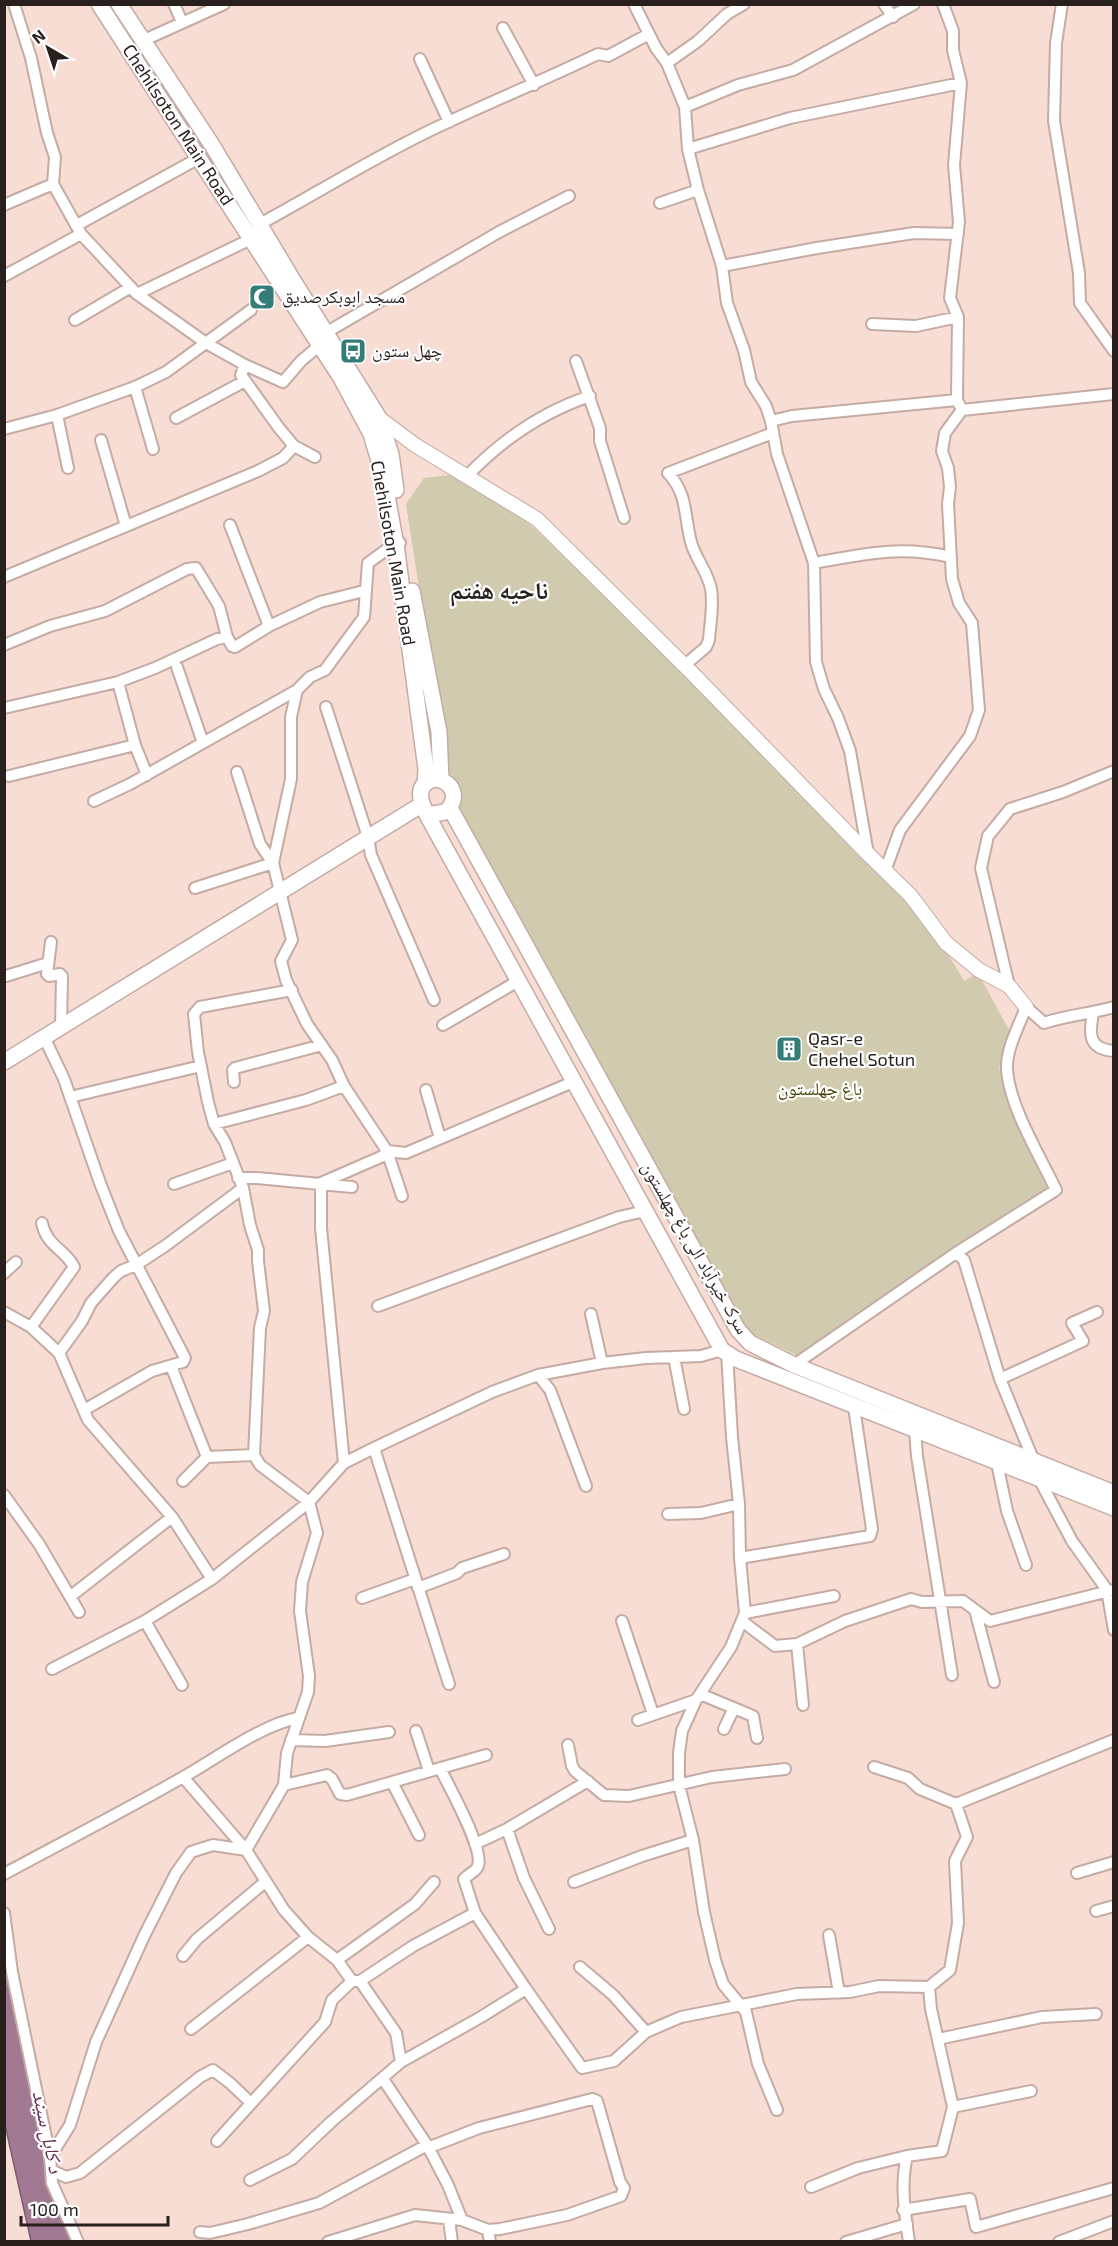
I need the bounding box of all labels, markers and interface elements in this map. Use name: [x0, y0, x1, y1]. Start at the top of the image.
north arrow: [18, 18, 78, 78]
text: N: [28, 25, 49, 47]
street label: Chehilsoton Main Road: [119, 40, 239, 209]
mosque icon: مسجد ابوبکرصدیق: [247, 282, 277, 312]
place label: مسجد ابوبکرصدیق: [282, 285, 405, 308]
bus stop icon: چهل ستون: [338, 336, 368, 366]
place label: چهل ستون: [372, 339, 442, 362]
street label: Chehilsoton Main Road: [367, 459, 421, 647]
district label: ناحیه هفتم: [450, 575, 548, 607]
place label: Qasr-e Chehel Sotun: [808, 1027, 915, 1070]
building icon: Qasr-e Chehel Sotun: [774, 1034, 804, 1064]
park label: باغ چهلستون: [778, 1077, 862, 1100]
street label: سرک خیرآباد الی باغ چهلستون: [637, 1157, 754, 1338]
water label: د کابل سيند: [27, 2088, 70, 2176]
scale bar: [21, 2189, 168, 2227]
text: 100 m: [30, 2198, 79, 2220]

